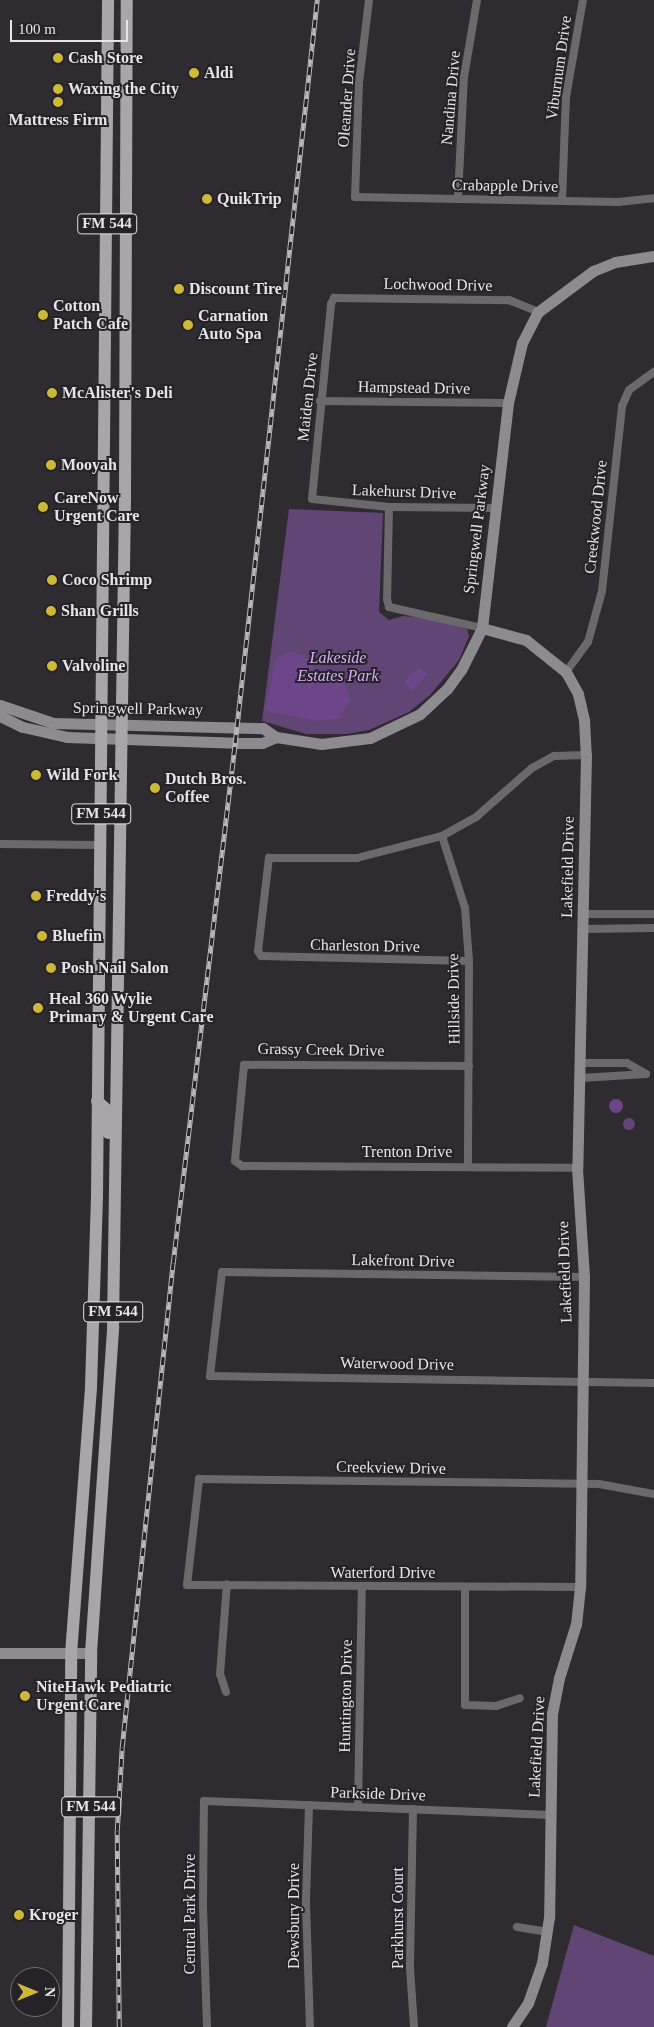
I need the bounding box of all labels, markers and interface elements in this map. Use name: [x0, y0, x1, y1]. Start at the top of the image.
scale bar: [12, 10, 130, 42]
street label: Viburnum Drive: [542, 15, 576, 121]
text: 100 m: [18, 21, 56, 37]
place label: Cash Store: [68, 48, 143, 68]
street label: Oleander Drive: [334, 48, 360, 148]
street label: Nandina Drive: [437, 50, 465, 146]
marker: Cash Store: [52, 52, 64, 64]
place label: Aldi: [204, 63, 233, 83]
marker: Aldi: [188, 67, 200, 79]
place label: Waxing the City: [68, 79, 179, 99]
marker: Waxing the City: [52, 83, 64, 95]
marker: Mattress Firm: [52, 96, 64, 108]
place label: Mattress Firm: [9, 110, 107, 130]
street label: Crabapple Drive: [452, 175, 558, 197]
place label: QuikTrip: [217, 189, 282, 209]
marker: QuikTrip: [201, 193, 213, 205]
road number: FM 544: [77, 212, 137, 236]
street label: Lochwood Drive: [383, 274, 493, 296]
place label: Discount Tire: [189, 279, 282, 299]
marker: Discount Tire: [173, 283, 185, 295]
place label: Cotton Patch Cafe: [53, 296, 128, 334]
place label: Carnation Auto Spa: [198, 306, 268, 344]
marker: Cotton Patch Cafe: [37, 309, 49, 321]
marker: Carnation Auto Spa: [182, 319, 194, 331]
street label: Maiden Drive: [294, 352, 322, 442]
street label: Hampstead Drive: [358, 377, 470, 399]
place label: McAlister's Deli: [62, 383, 173, 403]
marker: McAlister's Deli: [46, 387, 58, 399]
place label: Mooyah: [61, 455, 117, 475]
marker: Mooyah: [45, 459, 57, 471]
street label: Creekwood Drive: [580, 459, 612, 575]
street label: Springwell Parkway: [460, 463, 494, 595]
street label: Lakehurst Drive: [351, 481, 457, 503]
place label: CareNow Urgent Care: [54, 488, 139, 526]
marker: CareNow Urgent Care: [36, 500, 50, 514]
place label: Coco Shrimp: [62, 570, 152, 590]
marker: Coco Shrimp: [46, 574, 58, 586]
place label: Shan Grills: [61, 601, 139, 621]
marker: Shan Grills: [45, 605, 57, 617]
park label: Lakeside Estates Park: [297, 648, 379, 686]
place label: Valvoline: [62, 656, 125, 676]
marker: Valvoline: [46, 660, 58, 672]
street label: Springwell Parkway: [73, 698, 203, 720]
place label: Wild Fork: [46, 765, 117, 785]
marker: Wild Fork: [30, 769, 42, 781]
place label: Dutch Bros. Coffee: [165, 769, 246, 807]
marker: Dutch Bros. Coffee: [149, 782, 161, 794]
road number: FM 544: [71, 802, 131, 826]
street label: Lakefield Drive: [558, 816, 578, 918]
place label: Freddy's: [46, 886, 106, 906]
marker: Freddy's: [30, 890, 42, 902]
place label: Bluefin: [52, 926, 102, 946]
marker: Bluefin: [36, 930, 48, 942]
street label: Charleston Drive: [310, 935, 420, 957]
street label: Hillside Drive: [444, 953, 464, 1045]
place label: Posh Nail Salon: [61, 958, 169, 978]
marker: Posh Nail Salon: [45, 962, 57, 974]
place label: Heal 360 Wylie Primary & Urgent Care: [49, 989, 214, 1027]
marker: Heal 360 Wylie Primary & Urgent Care: [31, 1001, 45, 1015]
street label: Grassy Creek Drive: [257, 1039, 385, 1061]
street label: Trenton Drive: [362, 1142, 452, 1162]
street label: Lakefield Drive: [554, 1221, 576, 1323]
street label: Lakefront Drive: [351, 1250, 455, 1272]
road number: FM 544: [83, 1300, 143, 1324]
street label: Waterwood Drive: [340, 1353, 454, 1375]
street label: Creekview Drive: [336, 1457, 446, 1479]
street label: Waterford Drive: [331, 1563, 435, 1583]
street label: Huntington Drive: [335, 1639, 357, 1753]
place label: NiteHawk Pediatric Urgent Care: [36, 1677, 172, 1715]
marker: NiteHawk Pediatric Urgent Care: [18, 1689, 32, 1703]
street label: Lakefield Drive: [525, 1696, 549, 1798]
street label: Parkside Drive: [330, 1783, 426, 1805]
road number: FM 544: [61, 1794, 121, 1820]
street label: Central Park Drive: [180, 1854, 200, 1974]
street label: Dewsbury Drive: [284, 1863, 304, 1969]
street label: Parkhurst Court: [388, 1867, 408, 1969]
place label: Kroger: [29, 1905, 78, 1925]
marker: Kroger: [13, 1909, 25, 1921]
north arrow: [10, 1967, 60, 2017]
text: N: [42, 1987, 57, 1997]

